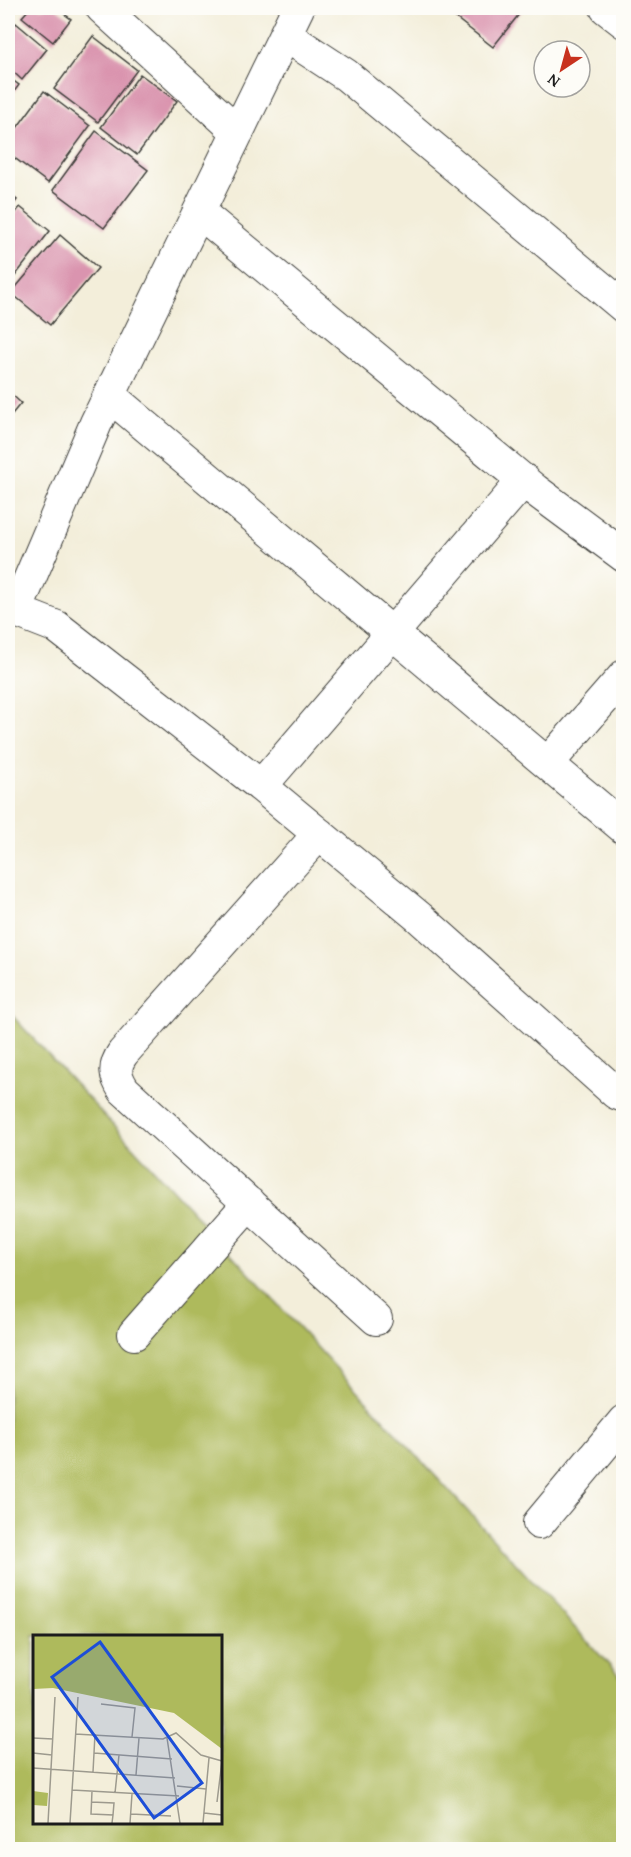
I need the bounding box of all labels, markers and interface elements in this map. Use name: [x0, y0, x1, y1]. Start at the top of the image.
north arrow: [532, 39, 592, 99]
text: N: [542, 68, 565, 94]
inset map: [33, 1635, 222, 1824]

